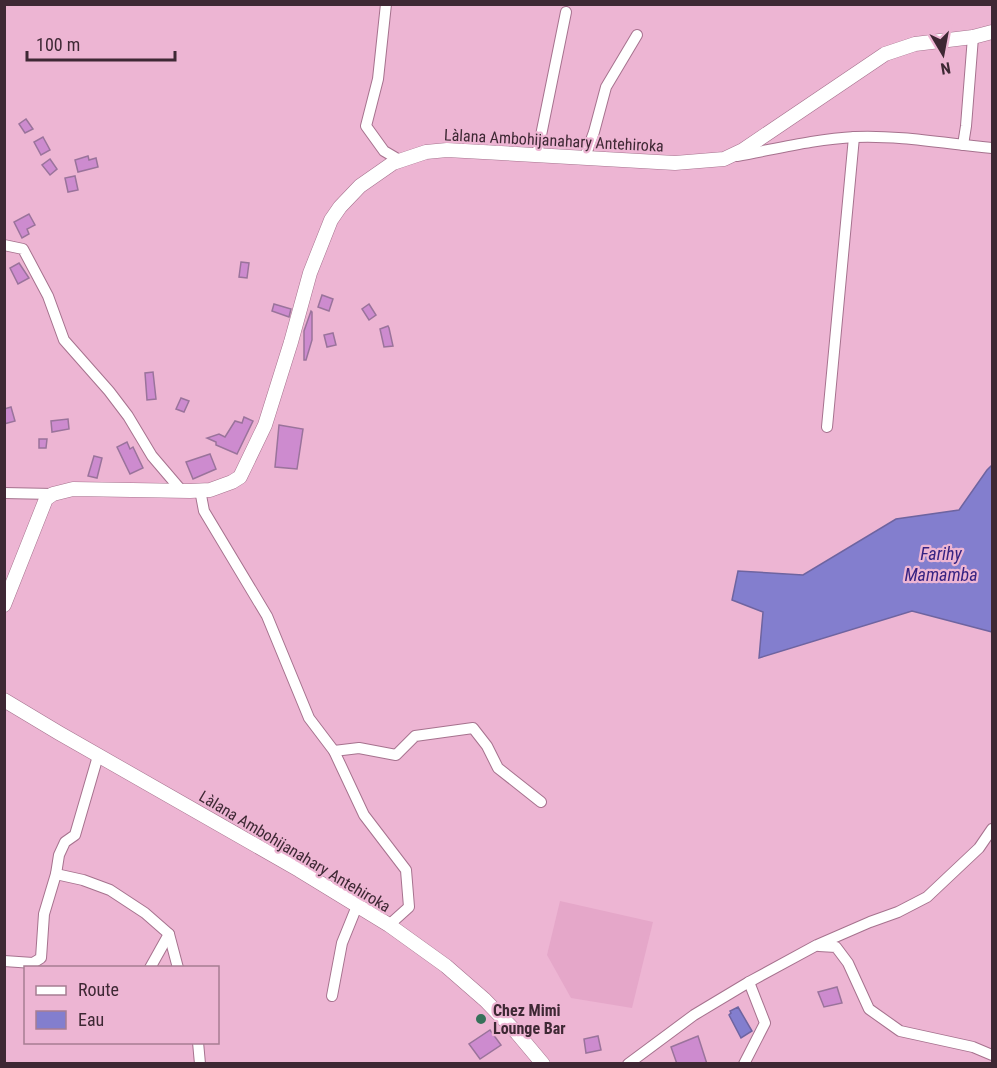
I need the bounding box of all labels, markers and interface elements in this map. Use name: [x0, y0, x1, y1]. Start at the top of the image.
scale bar: [27, 24, 176, 62]
north arrow: [913, 24, 973, 84]
text: 100 m: [36, 34, 80, 55]
text: N: [939, 58, 952, 78]
street label: Làlana Ambohijanahary Antehiroka: [444, 125, 664, 156]
water label: Farihy Mamamba: [904, 543, 978, 585]
street label: Làlana Ambohijanahary Antehiroka: [196, 787, 394, 916]
legend: [24, 966, 219, 1044]
text: Route: [78, 979, 119, 1000]
place label: Chez Mimi Lounge Bar: [493, 1001, 566, 1038]
text: Eau: [78, 1009, 104, 1030]
marker: Chez Mimi Lounge Bar: [474, 1012, 488, 1026]

